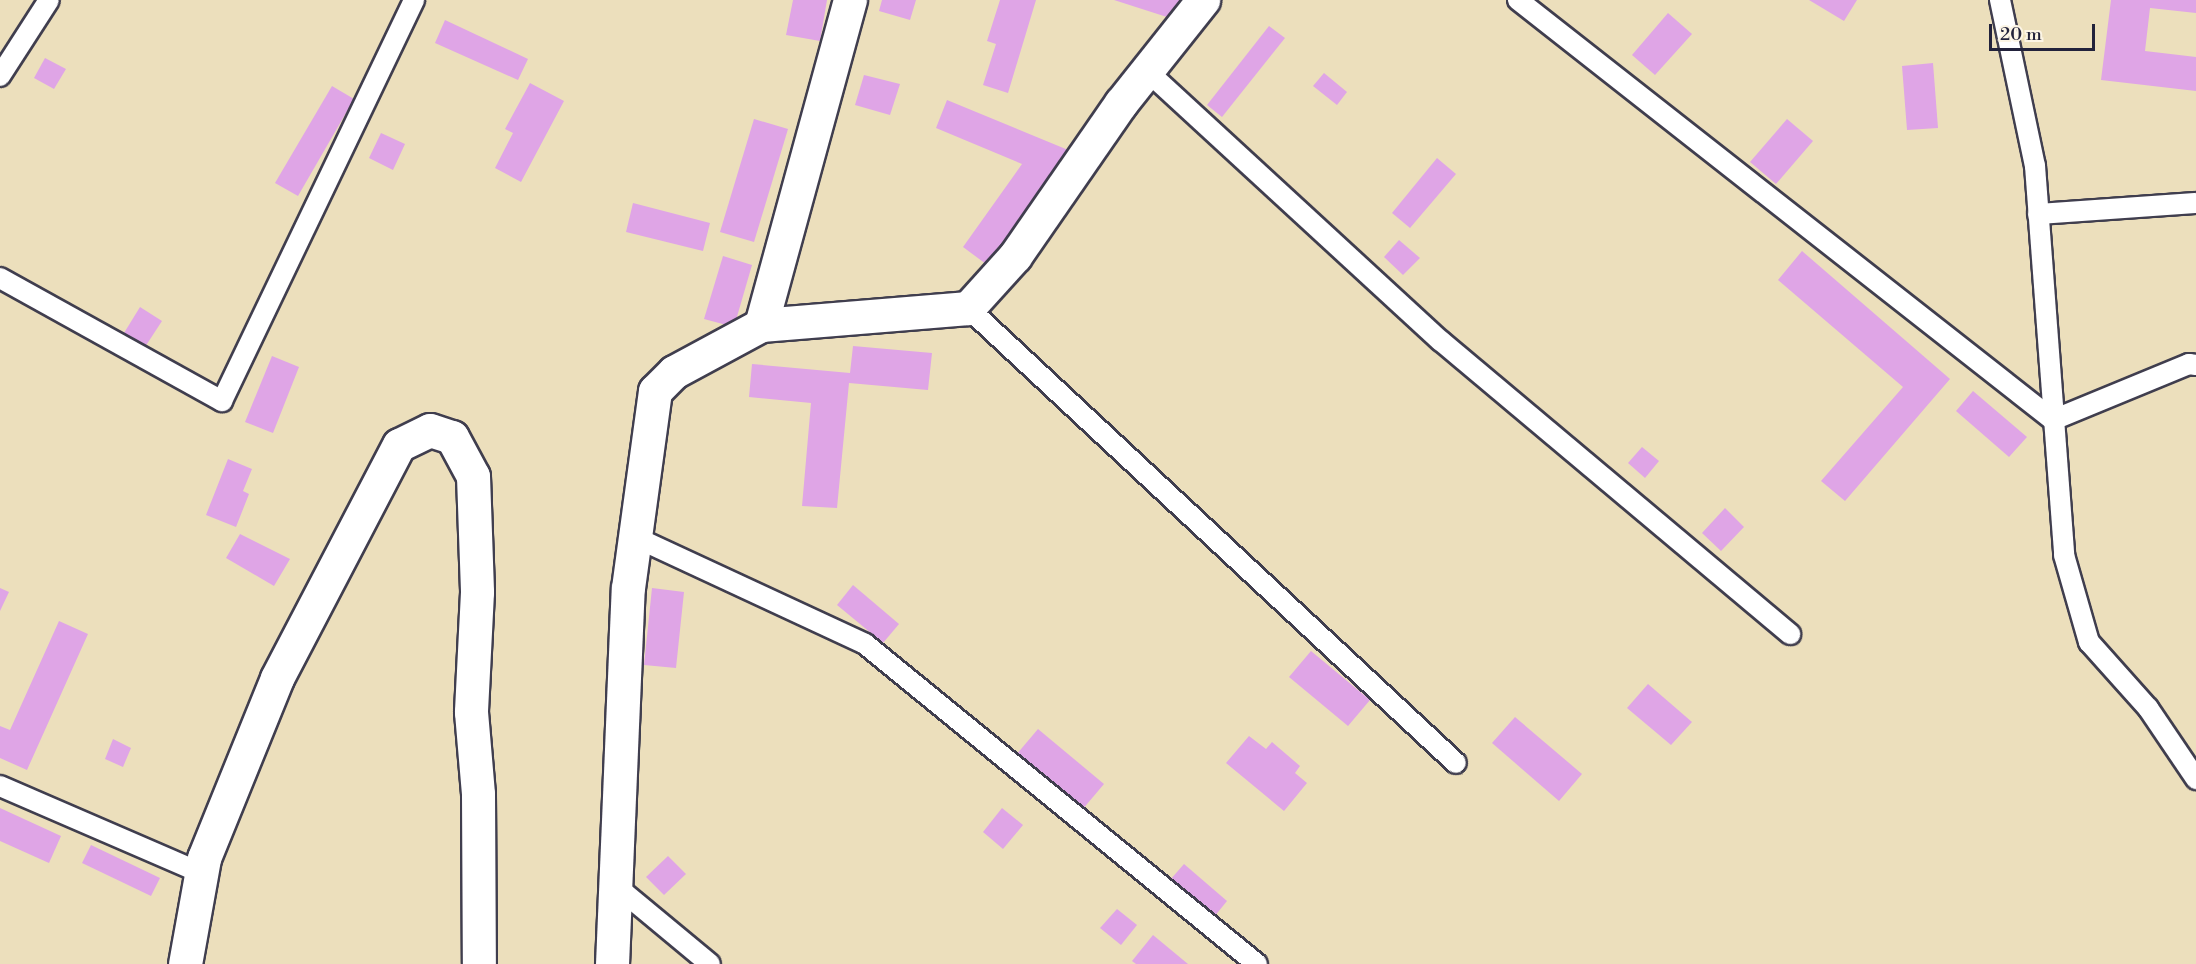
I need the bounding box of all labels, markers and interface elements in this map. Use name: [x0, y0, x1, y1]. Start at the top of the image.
scale bar: [1992, 12, 2098, 50]
text: 20 m: [2000, 23, 2042, 46]

